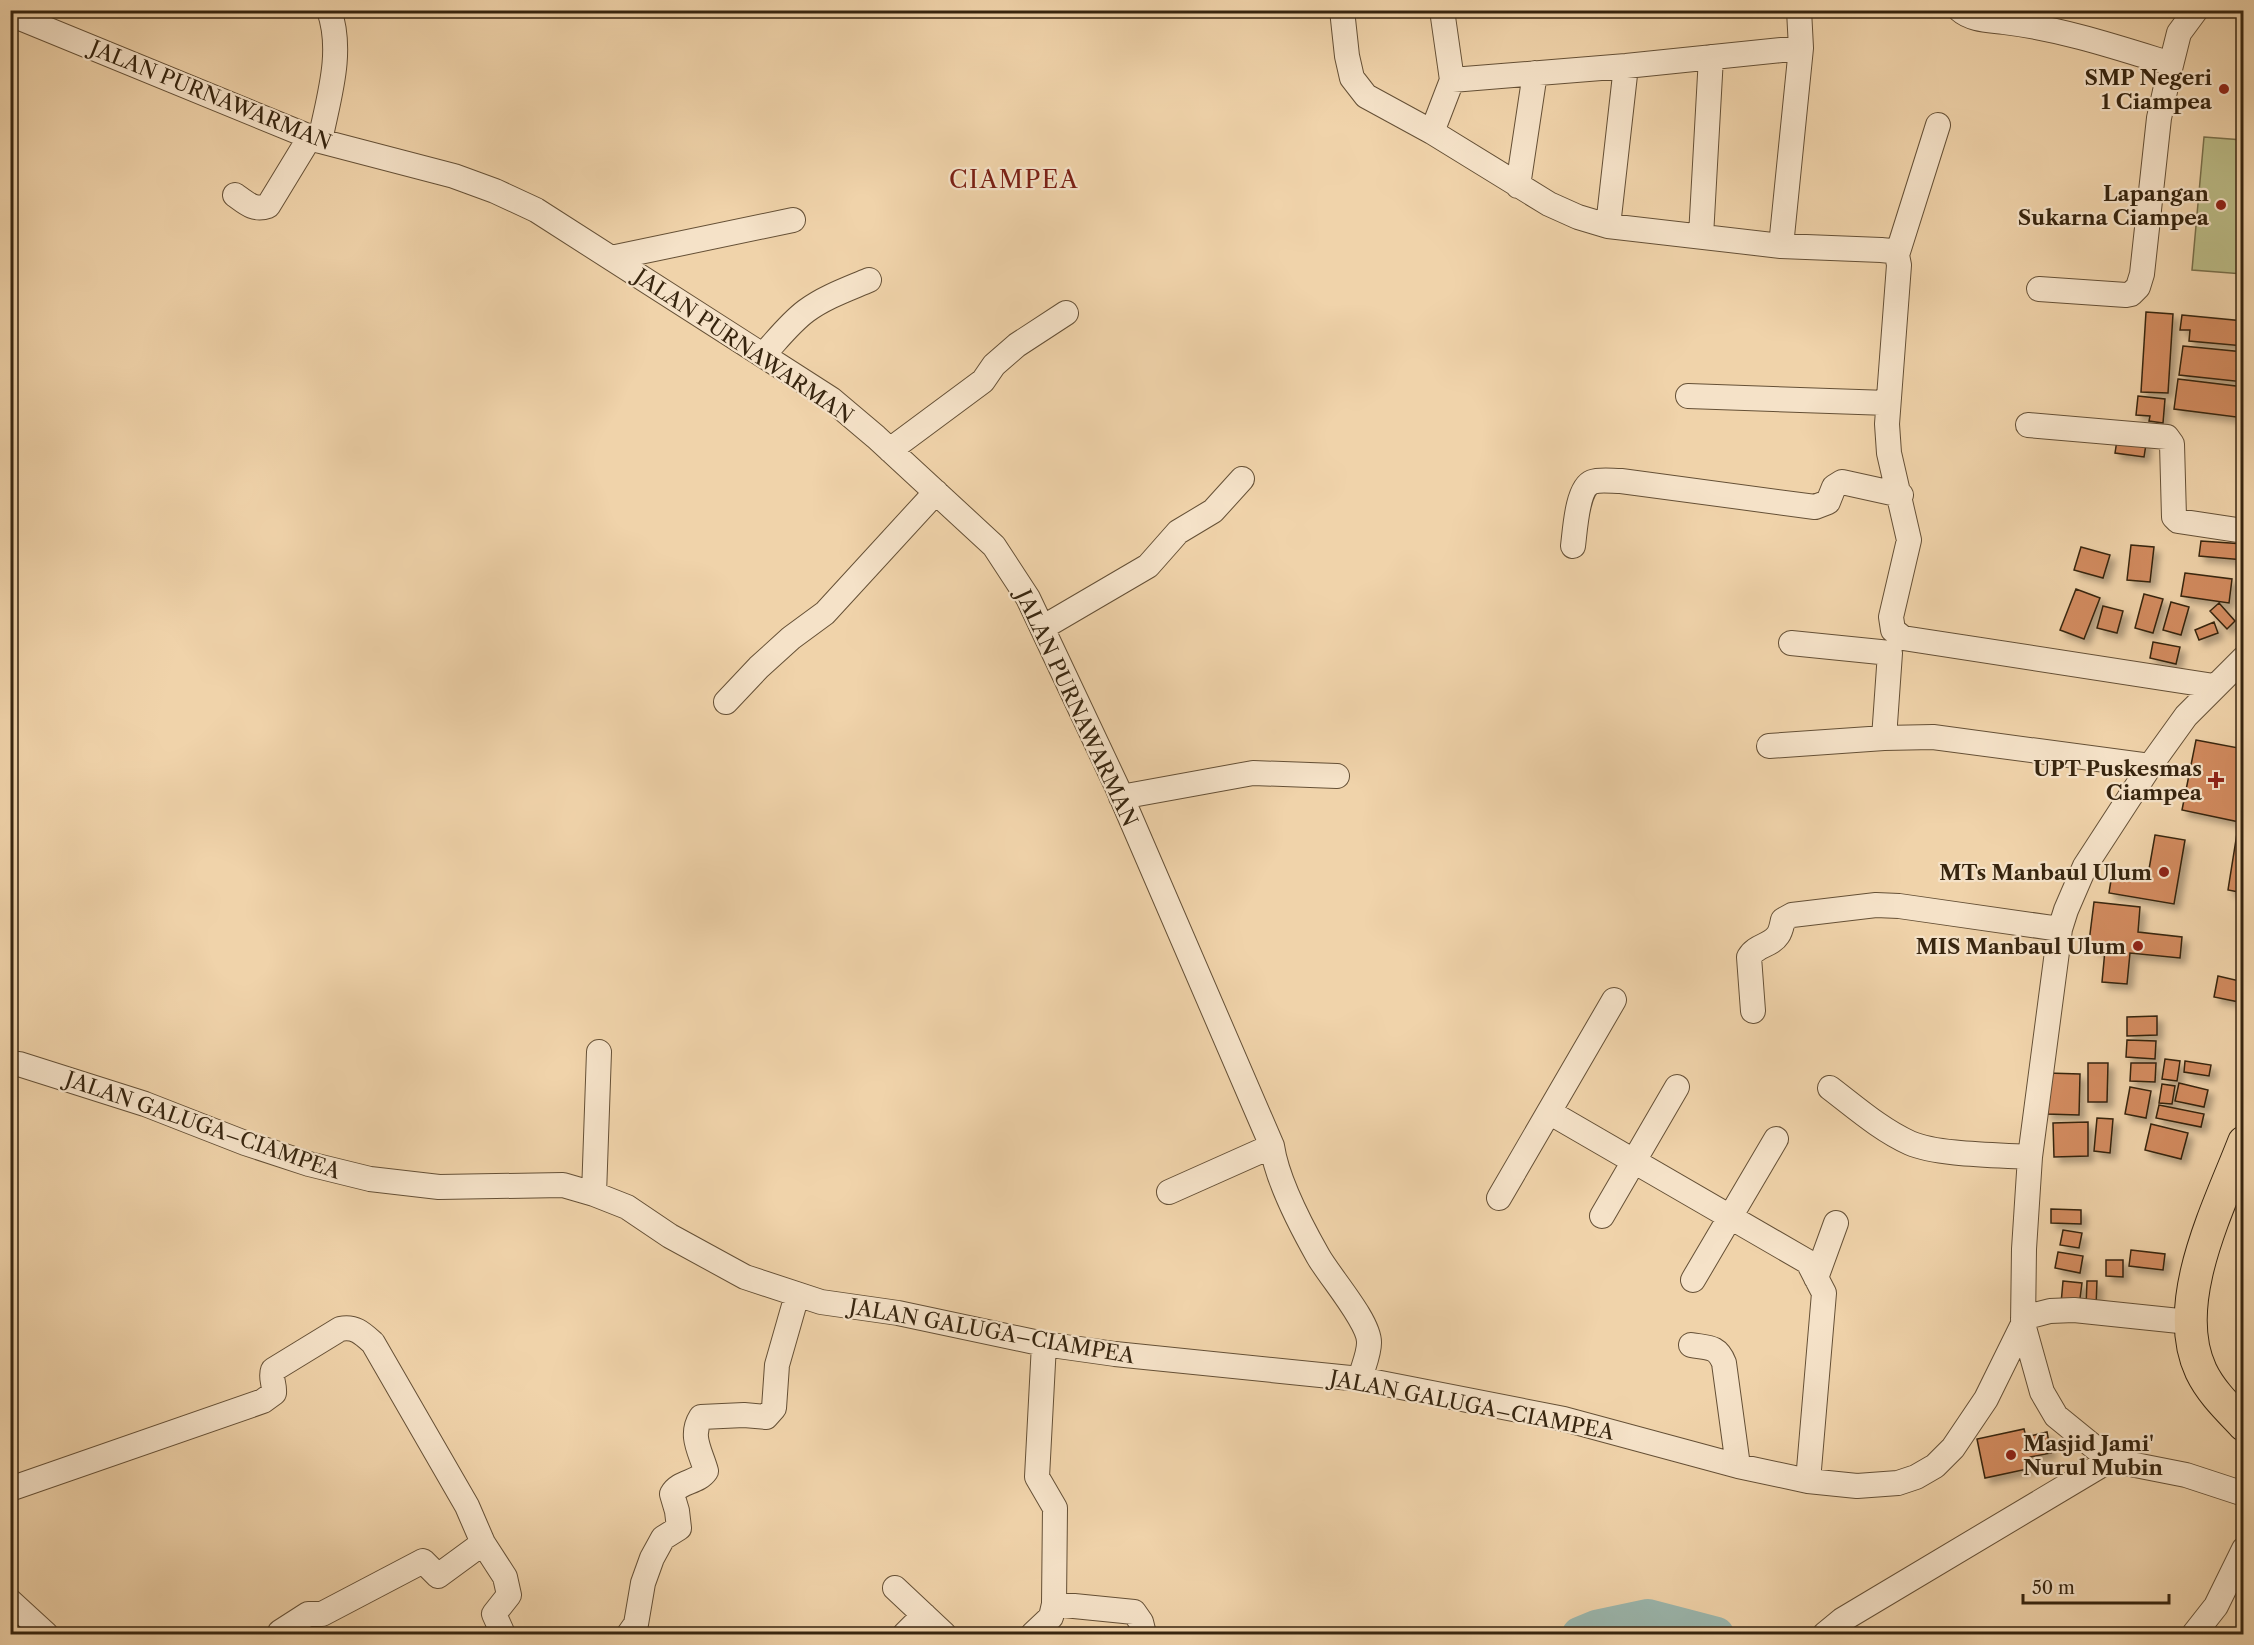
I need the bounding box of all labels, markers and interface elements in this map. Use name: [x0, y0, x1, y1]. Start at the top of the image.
street label: JALAN PURNAWARMAN: [84, 34, 335, 155]
place label: SMP Negeri 1 Ciampea: [2085, 65, 2213, 114]
marker: SMP Negeri 1 Ciampea: [2217, 82, 2231, 96]
district label: CIAMPEA: [949, 165, 1079, 194]
place label: Lapangan Sukarna Ciampea: [2018, 181, 2210, 230]
marker: Lapangan Sukarna Ciampea: [2214, 198, 2228, 212]
street label: JALAN PURNAWARMAN: [627, 262, 858, 429]
street label: JALAN PURNAWARMAN: [1010, 583, 1143, 830]
place label: UPT Puskesmas Ciampea: [2033, 756, 2203, 805]
marker: UPT Puskesmas Ciampea: [2207, 771, 2225, 789]
place label: MTs Manbaul Ulum: [1939, 860, 2152, 885]
marker: MTs Manbaul Ulum: [2157, 865, 2171, 879]
place label: MIS Manbaul Ulum: [1916, 934, 2126, 959]
marker: MIS Manbaul Ulum: [2131, 939, 2145, 953]
street label: JALAN GALUGA–CIAMPEA: [59, 1065, 344, 1184]
street label: JALAN GALUGA–CIAMPEA: [844, 1293, 1137, 1368]
street label: JALAN GALUGA–CIAMPEA: [1325, 1365, 1617, 1445]
place label: Masjid Jami' Nurul Mubin: [2023, 1431, 2164, 1480]
marker: Masjid Jami' Nurul Mubin: [2004, 1448, 2018, 1462]
scale bar: [2023, 1567, 2168, 1605]
text: 50 m: [2032, 1577, 2075, 1599]

